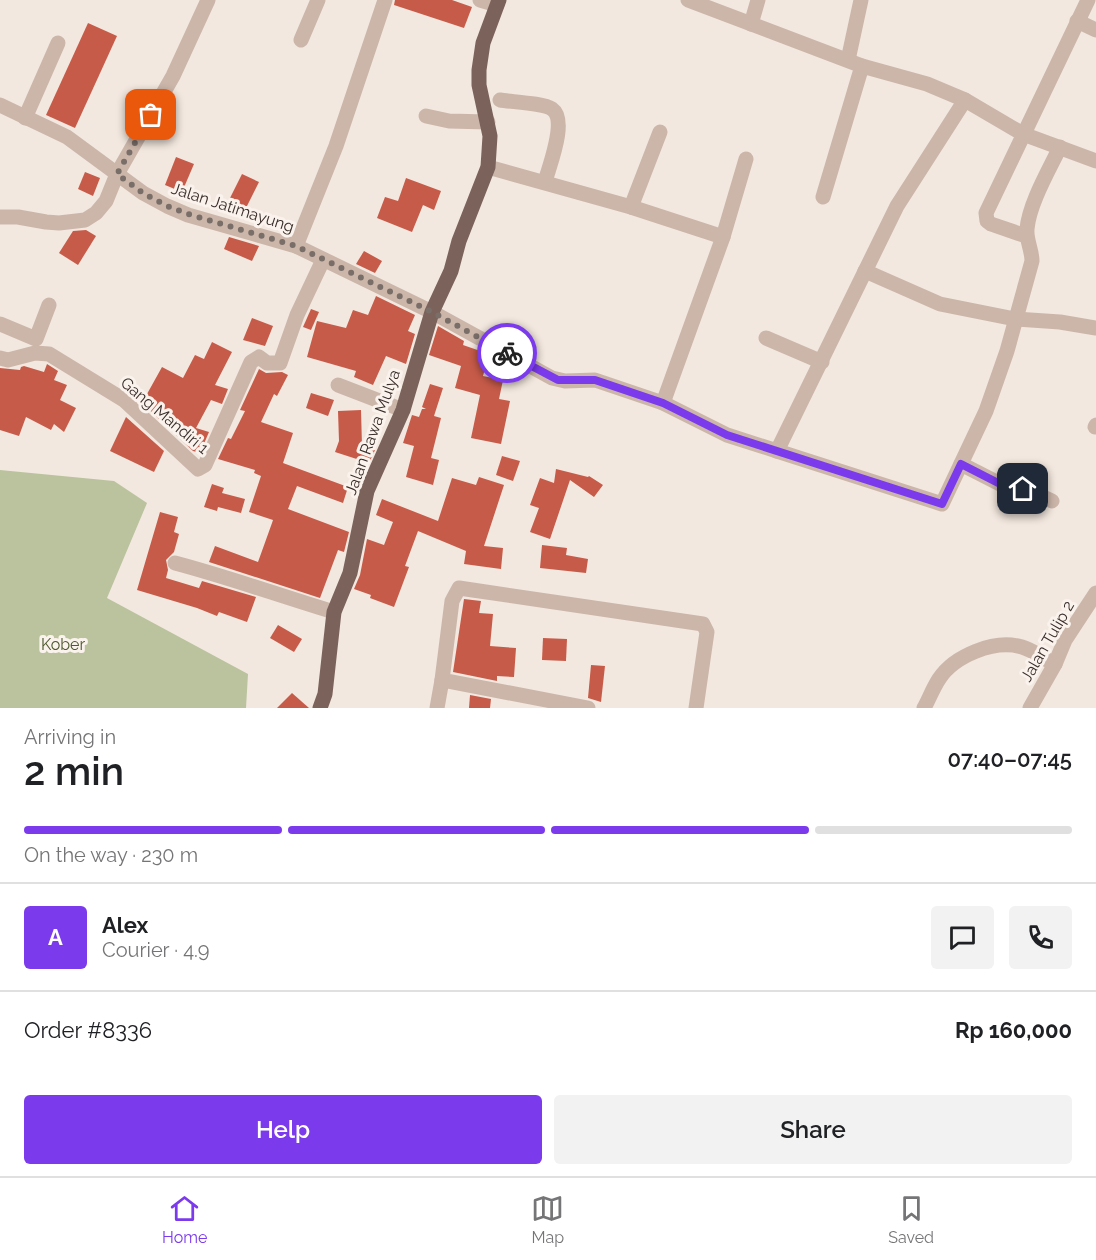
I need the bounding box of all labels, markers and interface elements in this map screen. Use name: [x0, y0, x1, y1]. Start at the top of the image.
pin: [125, 89, 176, 140]
icon: bag: [134, 98, 167, 131]
street label: Jalan Jatimayung: [169, 179, 297, 236]
courier: [477, 323, 537, 383]
icon: bike: [491, 337, 524, 370]
street label: Jalan Rawa Mulya: [341, 367, 404, 497]
street label: Gang Mandiri 1: [117, 373, 213, 458]
pin: [997, 463, 1048, 514]
icon: home: [1006, 472, 1039, 505]
street label: Jalan Tulip 2: [1017, 597, 1078, 685]
park label: Kober: [41, 635, 85, 654]
text: Arriving in: [24, 725, 116, 749]
text: 07:40–07:45: [948, 746, 1072, 772]
text: 2 min: [24, 748, 124, 794]
text: On the way · 230 m: [24, 843, 198, 867]
button: chat: [931, 906, 994, 969]
button: phone: [1009, 906, 1072, 969]
text: Alex: [102, 912, 148, 938]
text: A: [48, 924, 63, 950]
text: Courier · 4.9: [102, 938, 210, 962]
text: Order #8336: [24, 1017, 152, 1043]
text: Rp 160,000: [955, 1017, 1072, 1043]
button: Help: [24, 1095, 542, 1164]
button: Share: [554, 1095, 1072, 1164]
tab: Home: [162, 1192, 207, 1247]
tab: Map: [531, 1192, 564, 1247]
tab: Saved: [888, 1192, 934, 1247]

